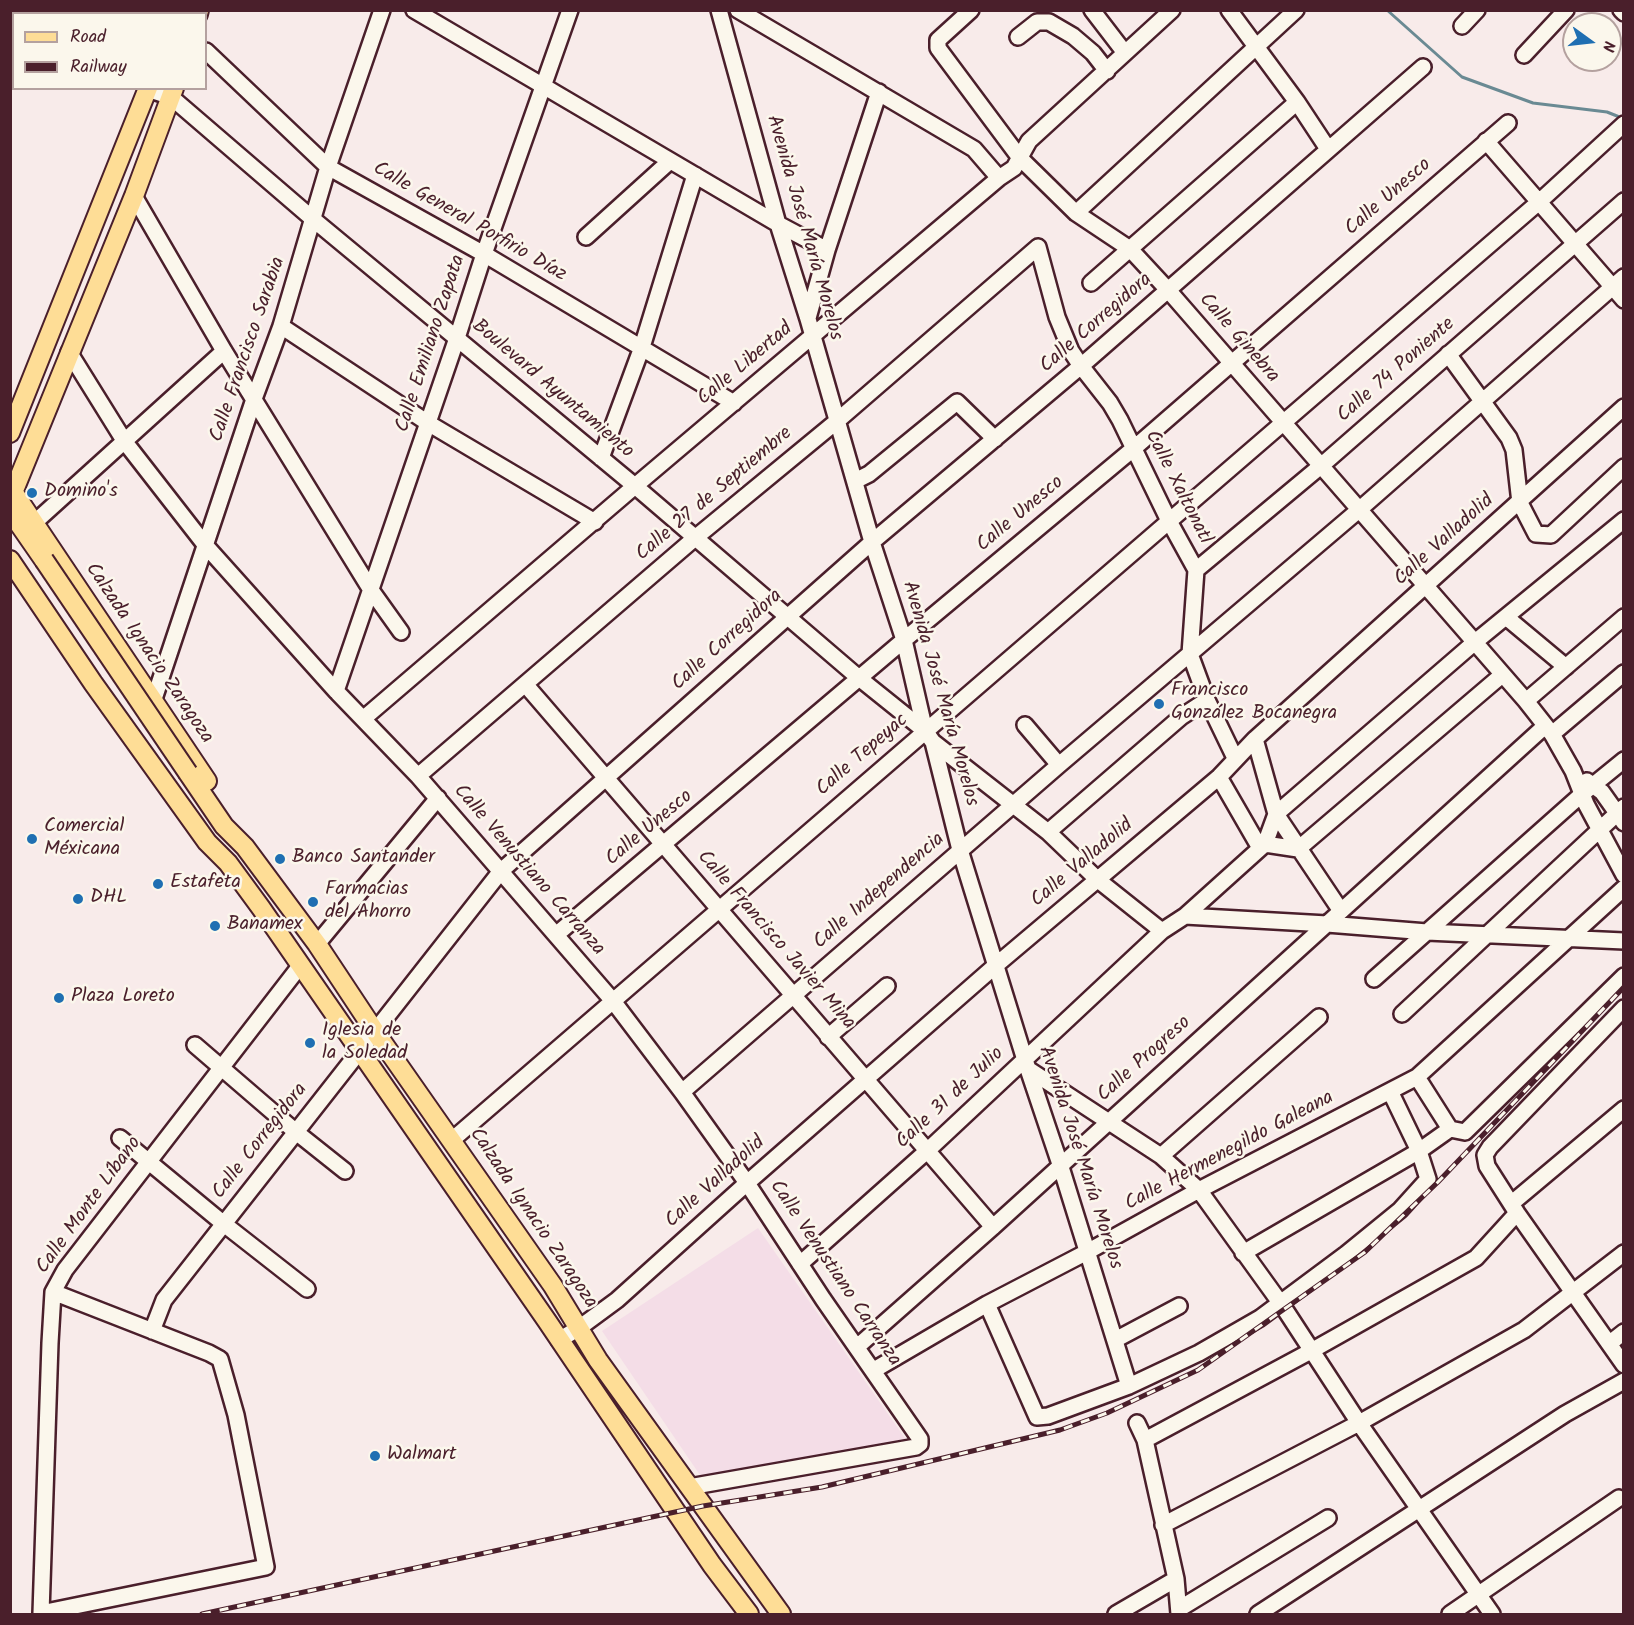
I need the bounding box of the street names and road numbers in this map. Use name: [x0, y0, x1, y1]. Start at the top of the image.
street label: Avenida José María Morelos: [759, 113, 847, 343]
street label: Calle Unesco: [1341, 154, 1437, 242]
street label: Calle General Porfirio Díaz: [368, 158, 570, 288]
street label: Calle Emiliano Zapata: [392, 252, 472, 436]
street label: Calle Francisco Sarabia: [206, 254, 292, 446]
street label: Calle Corregidora: [1036, 269, 1158, 379]
street label: Calle Ginebra: [1192, 289, 1284, 389]
street label: Calle 74 Poniente: [1333, 313, 1461, 429]
street label: Boulevard Ayuntamiento: [466, 315, 638, 465]
street label: Calle Libertad: [693, 318, 799, 412]
street label: Calle 27 de Septiembre: [632, 423, 798, 567]
street label: Calle Xaltonatl: [1138, 427, 1216, 549]
street label: Calle Unesco: [973, 472, 1069, 558]
street label: Calle Valladolid: [1390, 490, 1500, 592]
street label: Calzada Ignacio Zaragoza: [79, 559, 217, 749]
street label: Avenida José María Morelos: [895, 579, 983, 809]
street label: Calle Corregidora: [668, 585, 788, 697]
street label: Calle Tepeyac: [812, 710, 914, 802]
street label: Calle Venustiano Carranza: [447, 780, 609, 962]
street label: Calle Unesco: [602, 786, 698, 872]
street label: Calle Valladolid: [1027, 814, 1139, 914]
street label: Calle Independencia: [810, 829, 950, 955]
street label: Calle Francisco Javier Mina: [691, 846, 859, 1036]
street label: Calle Progreso: [1093, 1012, 1197, 1108]
street label: Calle 31 de Julio: [892, 1043, 1010, 1155]
street label: Avenida José María Morelos: [1032, 1043, 1126, 1273]
street label: Calle Corregidora: [208, 1079, 314, 1205]
street label: Calle Hermenegildo Galeana: [1122, 1087, 1338, 1217]
street label: Calzada Ignacio Zaragoza: [463, 1124, 601, 1314]
street label: Calle Valladolid: [661, 1132, 771, 1234]
street label: Calle Monte Líbano: [32, 1133, 148, 1279]
street label: Calle Venustiano Carranza: [763, 1176, 905, 1372]

